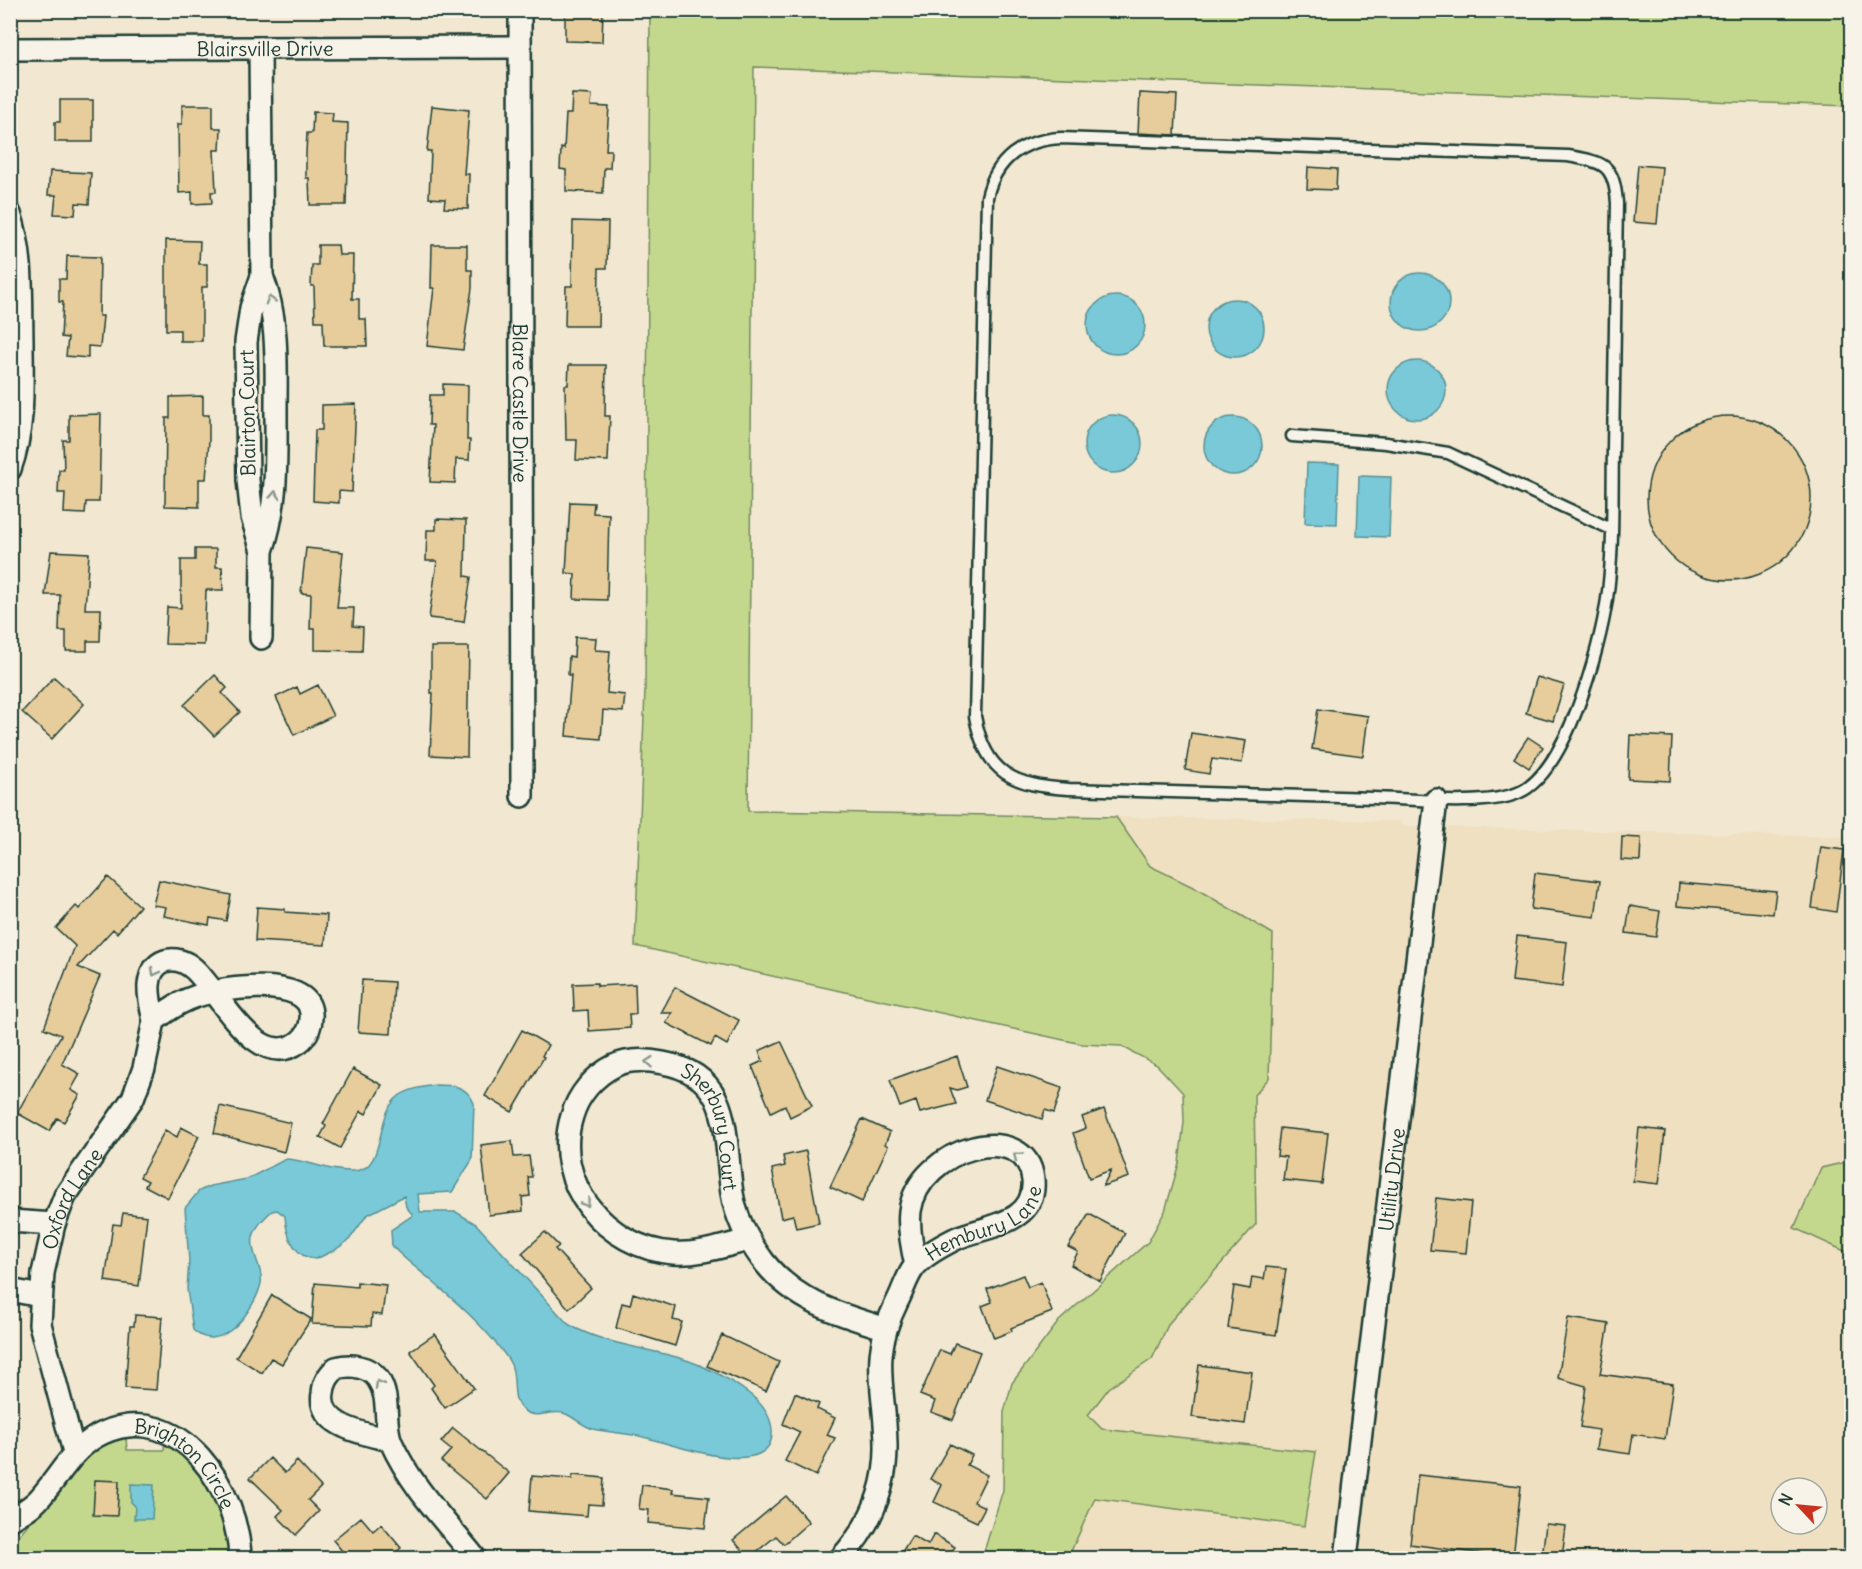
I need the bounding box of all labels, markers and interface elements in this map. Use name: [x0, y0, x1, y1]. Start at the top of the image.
street label: Blairsville Drive: [197, 35, 333, 61]
one-way arrow: [265, 295, 278, 305]
street label: Blare Castle Drive: [508, 323, 534, 483]
street label: Blairton Court: [233, 349, 261, 477]
one-way arrow: [269, 490, 282, 499]
one-way arrow: [151, 966, 162, 976]
one-way arrow: [645, 1055, 654, 1068]
street label: Sherbury Court: [677, 1057, 744, 1192]
street label: Utility Drive: [1372, 1126, 1409, 1233]
street label: Oxford Lane: [36, 1143, 107, 1252]
one-way arrow: [1012, 1152, 1023, 1163]
street label: Hembury Lane: [920, 1184, 1046, 1266]
one-way arrow: [579, 1196, 590, 1207]
one-way arrow: [375, 1380, 386, 1390]
street label: Brighton Circle: [134, 1413, 241, 1512]
north arrow: [1769, 1476, 1829, 1536]
text: N: [1774, 1490, 1797, 1509]

